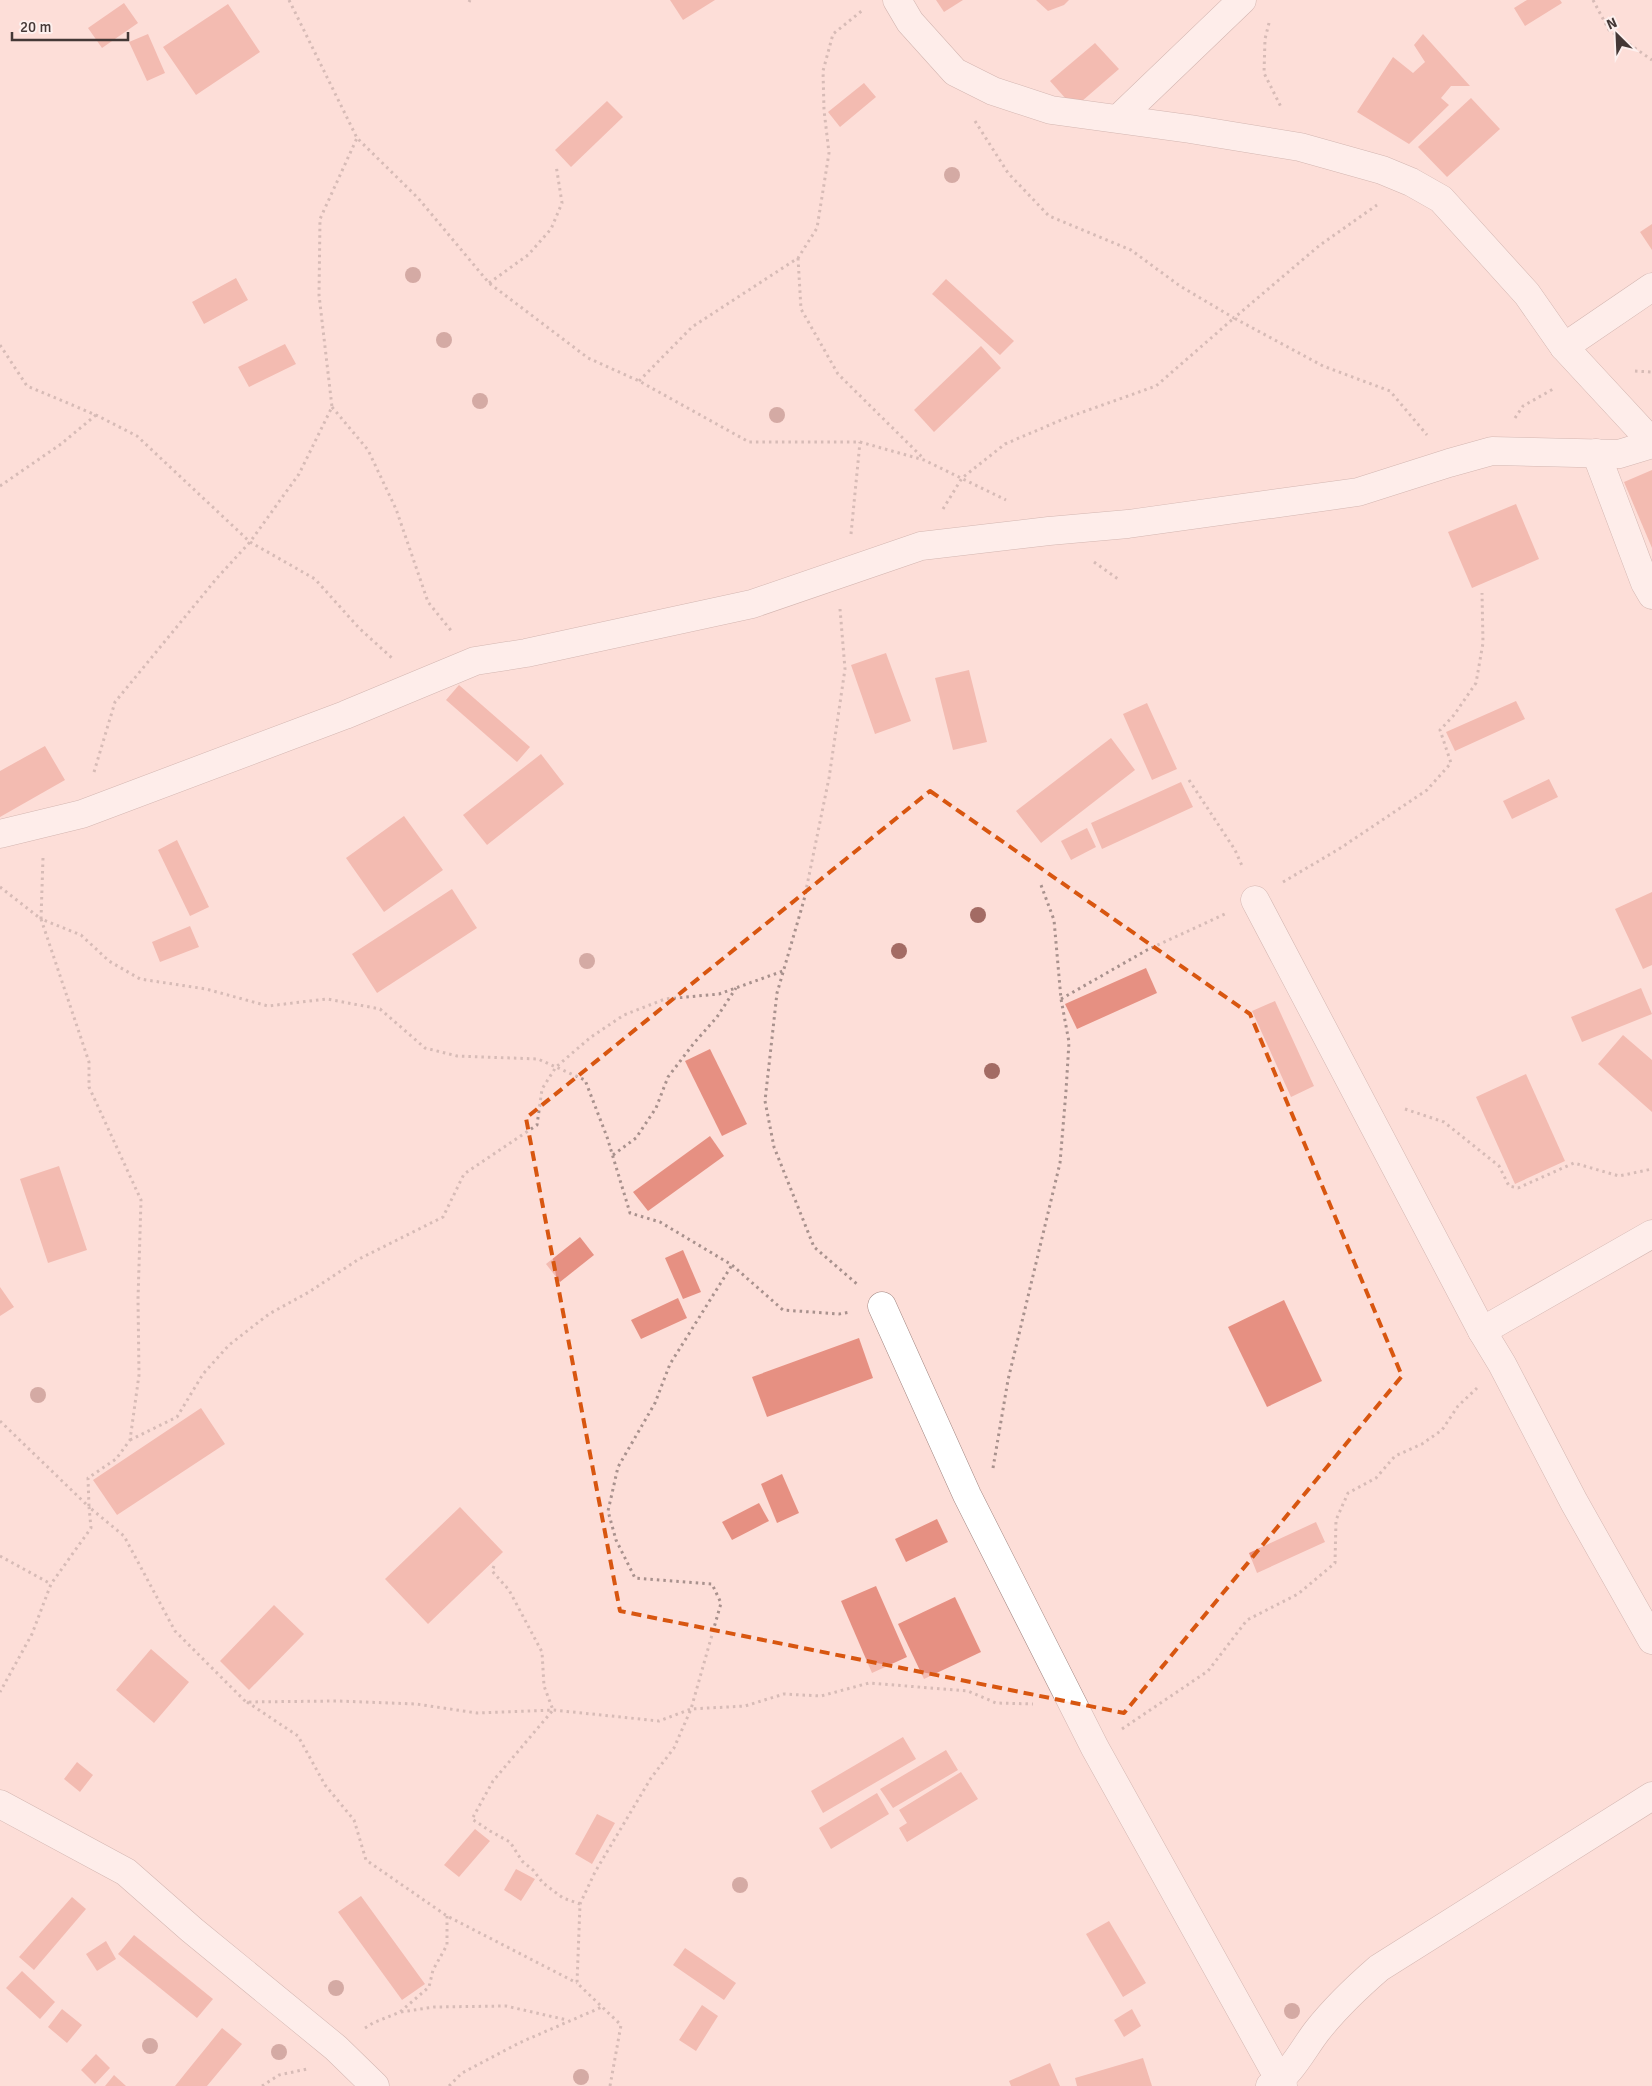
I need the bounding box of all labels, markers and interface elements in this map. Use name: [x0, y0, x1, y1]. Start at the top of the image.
scale bar: [12, 10, 129, 42]
north arrow: [1592, 10, 1642, 60]
text: N: [1604, 14, 1620, 33]
text: 20 m: [20, 18, 51, 36]

